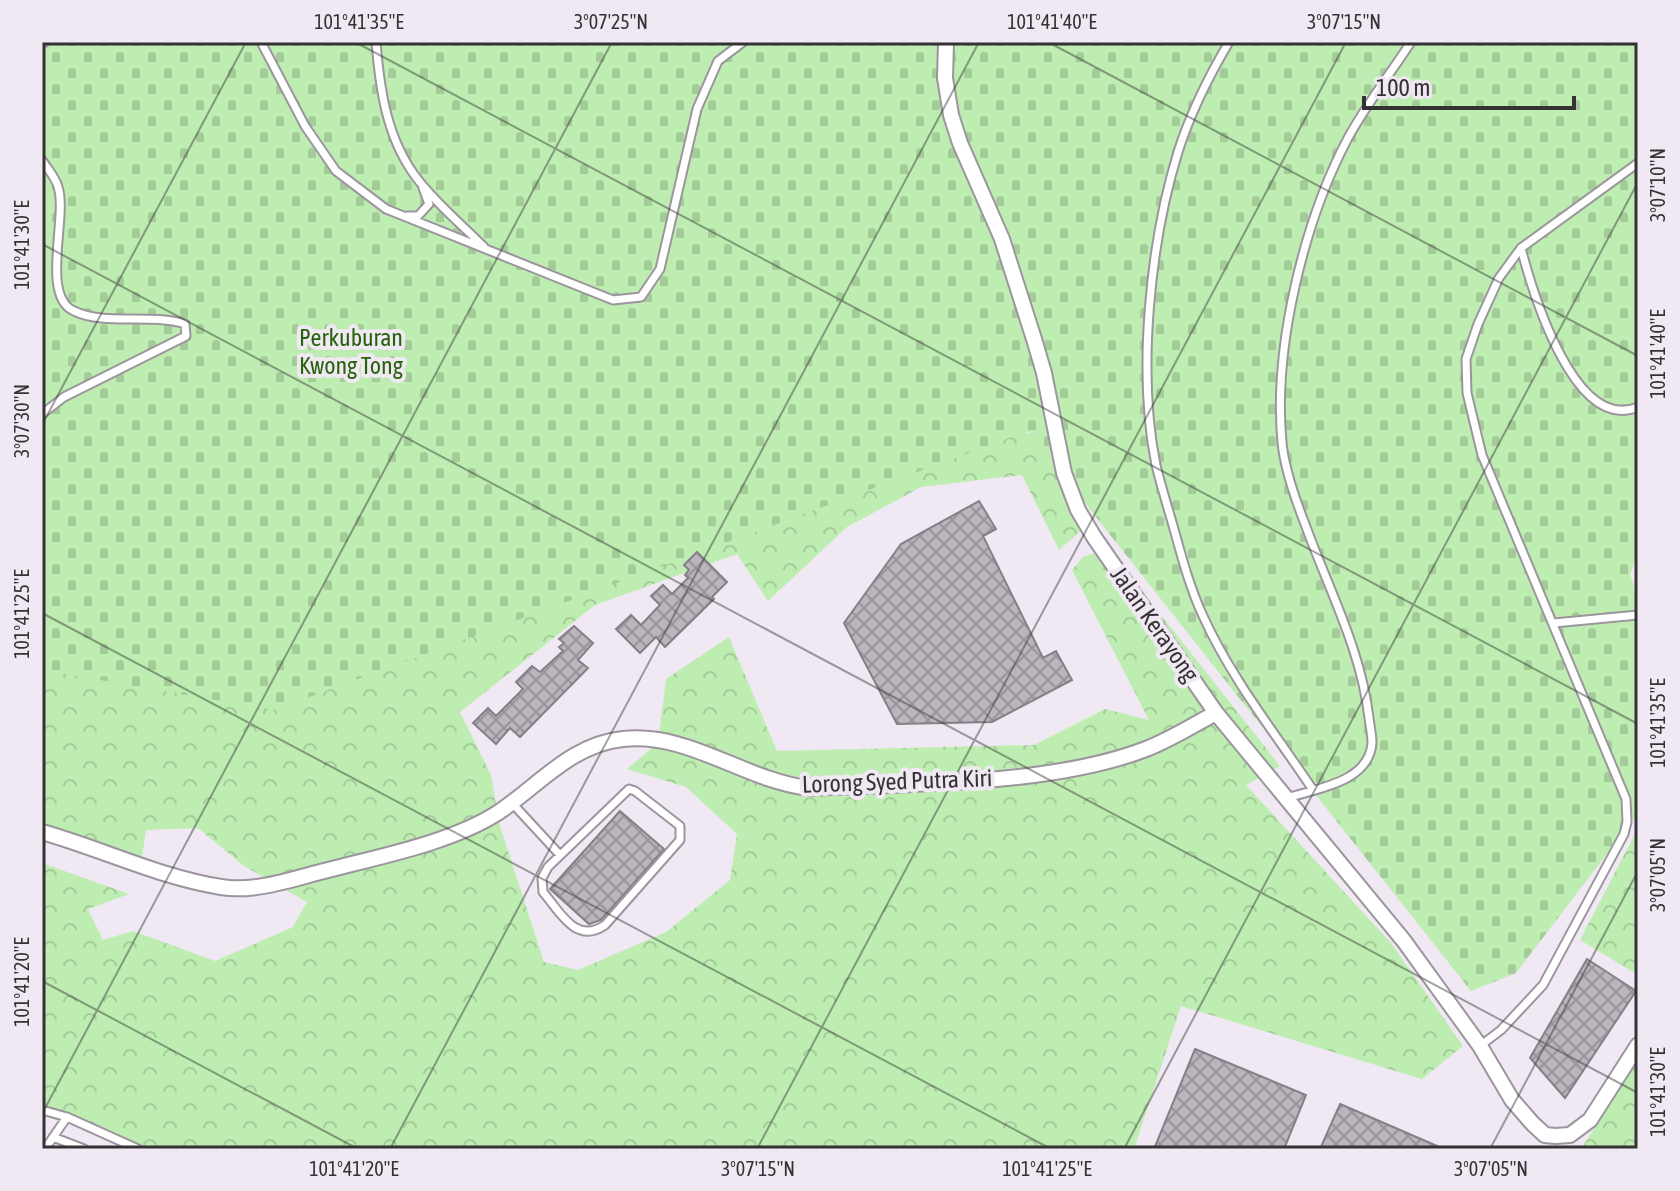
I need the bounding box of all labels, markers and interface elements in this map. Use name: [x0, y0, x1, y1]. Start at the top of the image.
text: 101°41'35"E: [314, 10, 404, 33]
text: 3°07'25"N: [574, 10, 648, 33]
text: 101°41'40"E: [1007, 10, 1097, 33]
text: 3°07'15"N: [1307, 10, 1381, 33]
scale bar: [1364, 60, 1574, 110]
text: 100 m: [1376, 74, 1430, 101]
text: 3°07'10"N: [1646, 148, 1669, 222]
text: 101°41'30"E: [10, 200, 33, 290]
text: 101°41'40"E: [1646, 309, 1669, 399]
park label: Perkuburan Kwong Tong: [299, 324, 404, 379]
text: 3°07'30"N: [10, 384, 33, 458]
street label: Jalan Kerayong: [1105, 561, 1205, 687]
text: 101°41'25"E: [10, 569, 33, 659]
text: 101°41'35"E: [1646, 678, 1669, 768]
street label: Lorong Syed Putra Kiri: [801, 764, 993, 798]
text: 3°07'05"N: [1646, 838, 1669, 912]
text: 101°41'20"E: [10, 937, 33, 1027]
text: 101°41'30"E: [1646, 1047, 1669, 1137]
text: 101°41'20"E: [309, 1157, 399, 1180]
text: 3°07'15"N: [721, 1157, 795, 1180]
text: 101°41'25"E: [1002, 1157, 1092, 1180]
text: 3°07'05"N: [1454, 1157, 1528, 1180]

